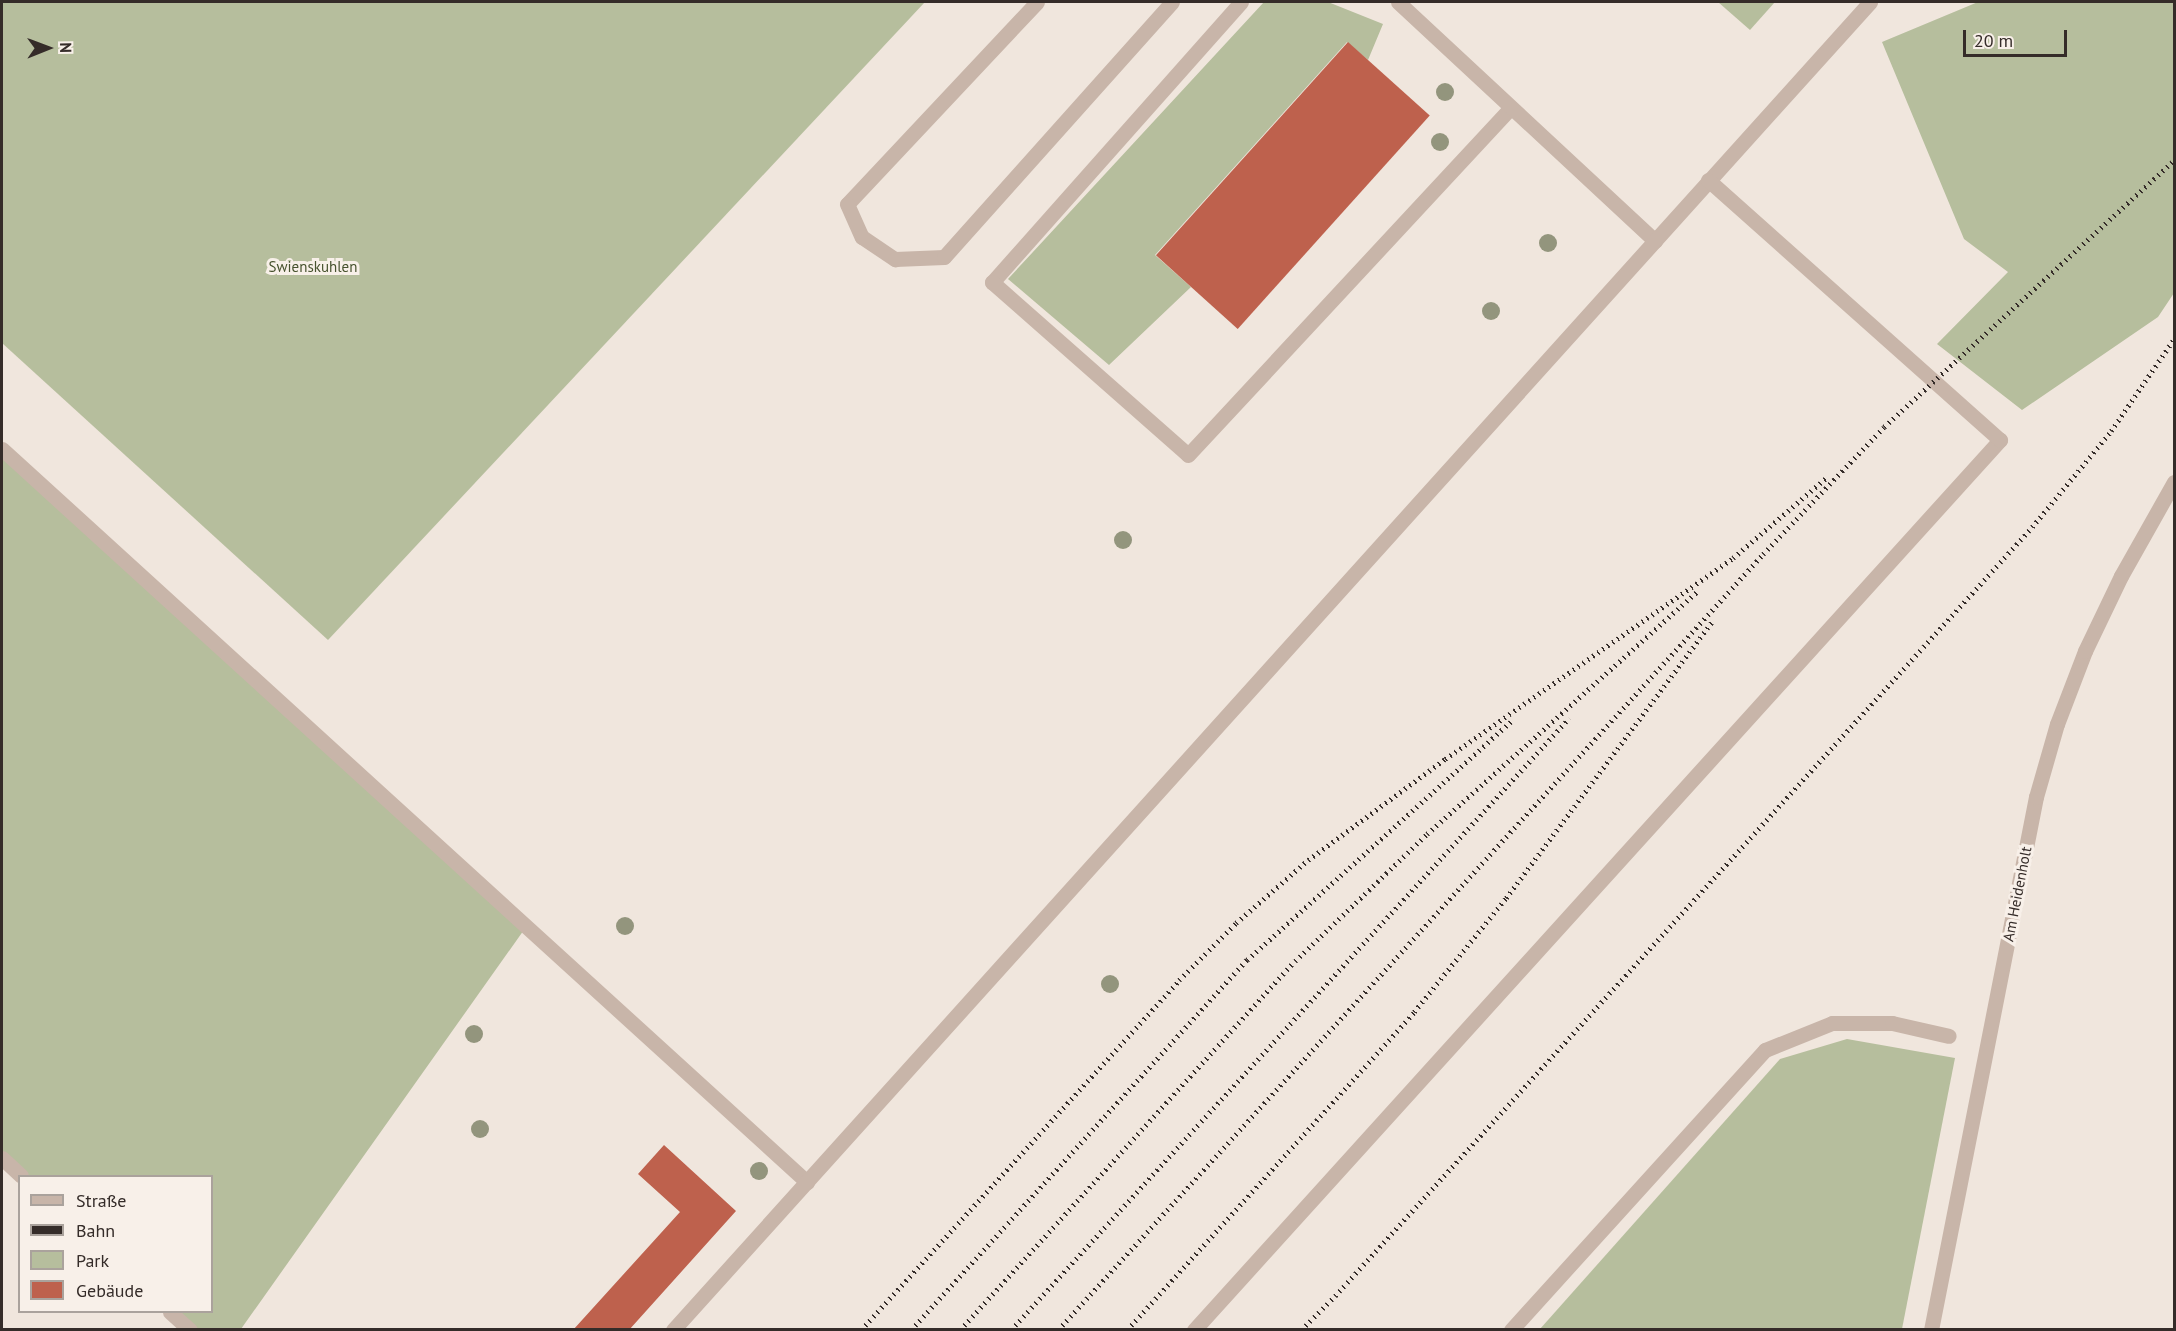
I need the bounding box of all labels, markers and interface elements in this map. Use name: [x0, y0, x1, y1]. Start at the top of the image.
north arrow: [18, 18, 78, 78]
scale bar: [1966, 18, 2070, 56]
text: 20 m: [1974, 29, 2013, 52]
text: N: [56, 42, 76, 53]
park label: Swienskuhlen: [269, 258, 357, 276]
street label: Am Heidenholt: [1999, 845, 2035, 943]
legend: [18, 1175, 213, 1313]
text: Straße: [76, 1189, 127, 1212]
text: Bahn: [76, 1219, 115, 1242]
text: Park: [76, 1249, 109, 1272]
text: Gebäude: [76, 1279, 143, 1302]

